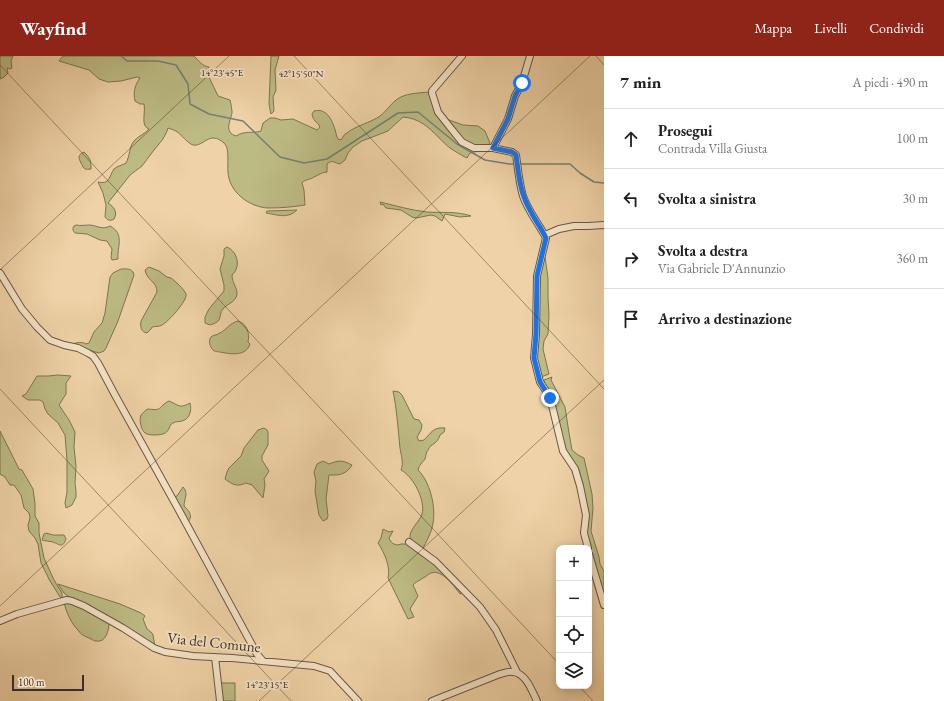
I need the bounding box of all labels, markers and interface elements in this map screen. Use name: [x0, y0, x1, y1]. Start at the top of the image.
text: Wayfind: [20, 16, 87, 41]
text: Mappa: [754, 19, 792, 37]
text: Livelli: [814, 19, 847, 37]
text: Condividi: [869, 19, 924, 37]
text: 14°23'45"E: [201, 66, 244, 79]
text: 42°15'50"N: [279, 67, 324, 80]
text: 7 min: [620, 71, 661, 93]
route start: [513, 74, 531, 92]
text: A piedi · 490 m: [853, 74, 928, 91]
text: Prosegui: [658, 121, 713, 140]
icon: ahead: [620, 128, 642, 150]
text: 100 m: [897, 130, 928, 147]
text: Contrada Villa Giusta: [658, 140, 767, 157]
icon: left: [620, 188, 642, 210]
text: Svolta a sinistra: [658, 189, 756, 208]
text: 30 m: [903, 190, 928, 207]
text: Svolta a destra: [658, 241, 748, 260]
icon: right: [620, 248, 642, 270]
text: 360 m: [897, 250, 928, 267]
text: Via Gabriele D'Annunzio: [658, 260, 786, 277]
icon: arrive: [620, 308, 642, 330]
text: Arrivo a destinazione: [658, 309, 792, 328]
route end: [541, 389, 559, 407]
map controls: [556, 545, 592, 689]
button: +: [556, 545, 592, 581]
button: −: [556, 581, 592, 617]
button: locate: [556, 617, 592, 653]
street label: Via del Comune: [166, 628, 262, 656]
button: layers: [556, 653, 592, 689]
scale bar: [12, 673, 84, 692]
text: 100 m: [18, 675, 45, 689]
text: 14°23'15"E: [246, 678, 289, 691]

